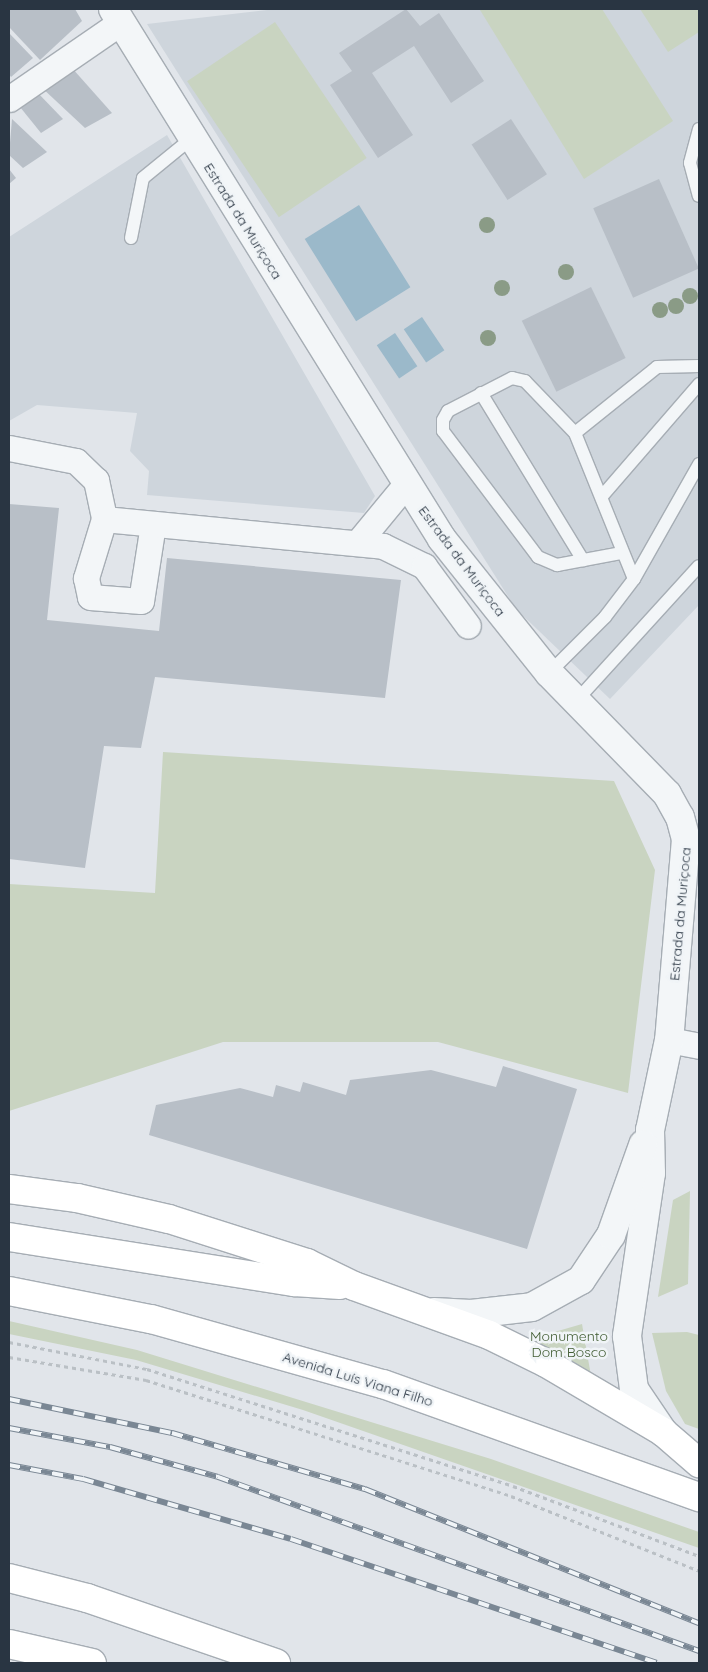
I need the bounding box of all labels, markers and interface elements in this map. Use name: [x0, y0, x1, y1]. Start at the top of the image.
street label: Estrada da Muriçoca: [200, 160, 286, 282]
street label: Estrada da Muriçoca: [415, 502, 509, 620]
street label: Estrada da Muriçoca: [666, 847, 694, 981]
park label: Monumento Dom Bosco: [530, 1328, 608, 1360]
street label: Avenida Luís Viana Filho: [281, 1348, 435, 1410]

